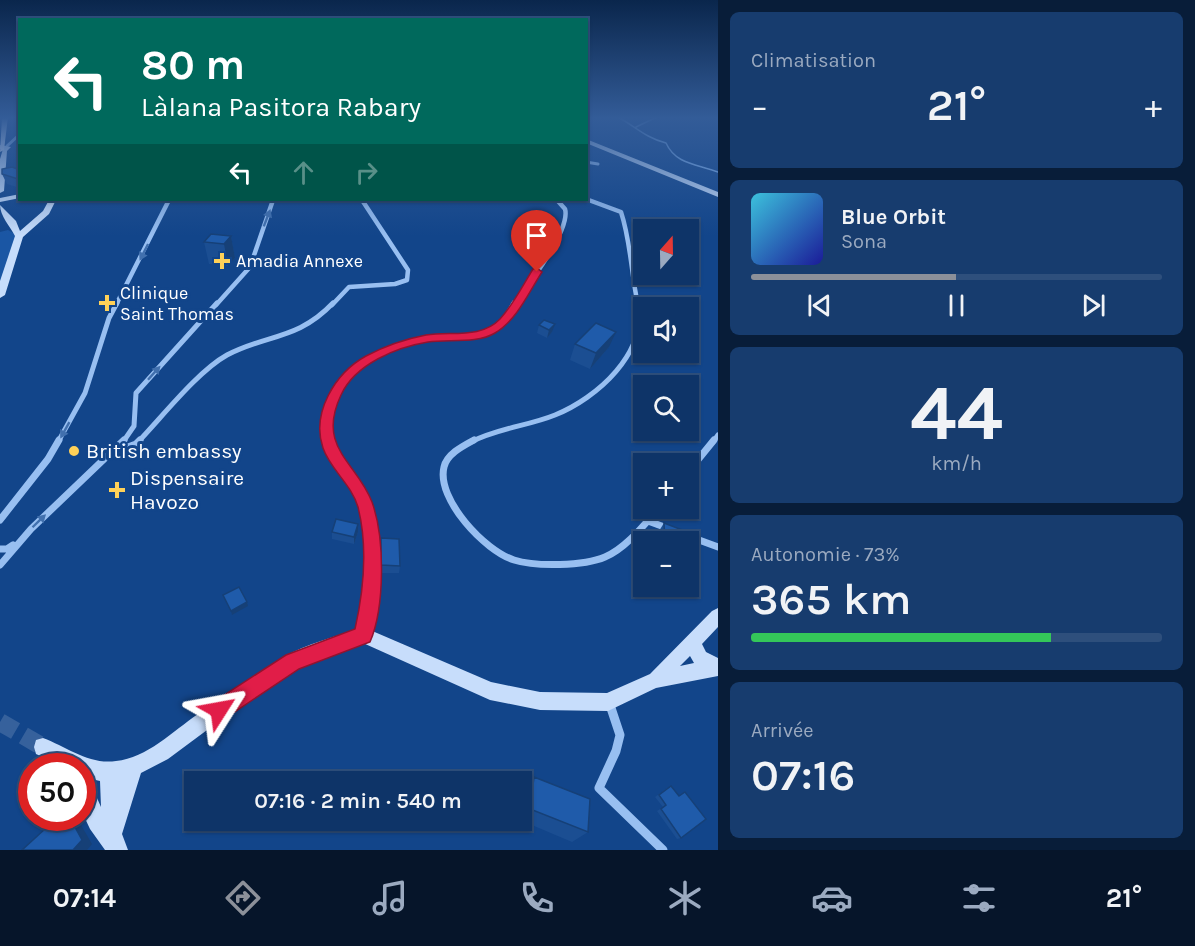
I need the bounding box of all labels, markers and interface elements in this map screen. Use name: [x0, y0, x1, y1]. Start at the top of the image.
text: 80 m: [141, 40, 245, 90]
icon: left: [42, 42, 120, 120]
text: Climatisation: [751, 49, 876, 72]
text: 21°: [927, 79, 986, 131]
text: −: [751, 87, 768, 125]
text: +: [1145, 87, 1162, 125]
text: Làlana Pasitora Rabary: [141, 91, 421, 123]
icon: left: [224, 156, 257, 189]
icon: ahead: [287, 156, 320, 189]
icon: right: [350, 156, 383, 189]
text: Blue Orbit: [841, 204, 946, 230]
one-way arrow: [262, 209, 272, 227]
pin: [511, 210, 562, 272]
icon: arrive: [520, 219, 553, 252]
north arrow: [633, 219, 699, 285]
map controls: [633, 219, 699, 597]
text: Sona: [841, 230, 887, 253]
one-way arrow: [139, 244, 149, 261]
place label: Amadia Annexe: [236, 250, 363, 272]
marker: Amadia Annexe: [213, 252, 231, 270]
place label: Clinique Saint Thomas: [120, 282, 234, 325]
icon: previous: [803, 289, 836, 322]
icon: pause: [940, 289, 973, 322]
icon: next: [1077, 289, 1110, 322]
marker: Clinique Saint Thomas: [98, 294, 116, 312]
button: sound: [633, 297, 699, 363]
one-way arrow: [147, 366, 160, 381]
text: 44: [910, 367, 1003, 459]
button: search: [633, 375, 699, 441]
one-way arrow: [60, 421, 70, 438]
place label: British embassy: [86, 439, 242, 463]
marker: British embassy: [67, 444, 81, 458]
text: km/h: [931, 452, 982, 475]
button: +: [633, 453, 699, 519]
place label: Dispensaire Havozo: [130, 466, 244, 514]
marker: Dispensaire Havozo: [108, 481, 126, 499]
one-way arrow: [32, 515, 46, 529]
button: −: [633, 531, 699, 597]
text: Autonomie · 73%: [751, 543, 900, 566]
text: 365 km: [751, 573, 911, 625]
position arrow: [187, 678, 251, 742]
text: Arrivée: [751, 719, 814, 742]
text: 07:16: [751, 749, 855, 801]
speed limit sign: 50: [18, 753, 96, 831]
text: 07:16 · 2 min · 540 m: [254, 788, 462, 814]
icon: directions: [222, 877, 264, 919]
icon: music: [369, 877, 411, 919]
icon: phone: [516, 877, 558, 919]
icon: climate: [664, 877, 706, 919]
icon: car: [811, 877, 853, 919]
icon: filters: [958, 877, 1000, 919]
text: 07:14: [53, 882, 116, 914]
text: 21°: [1106, 882, 1142, 914]

